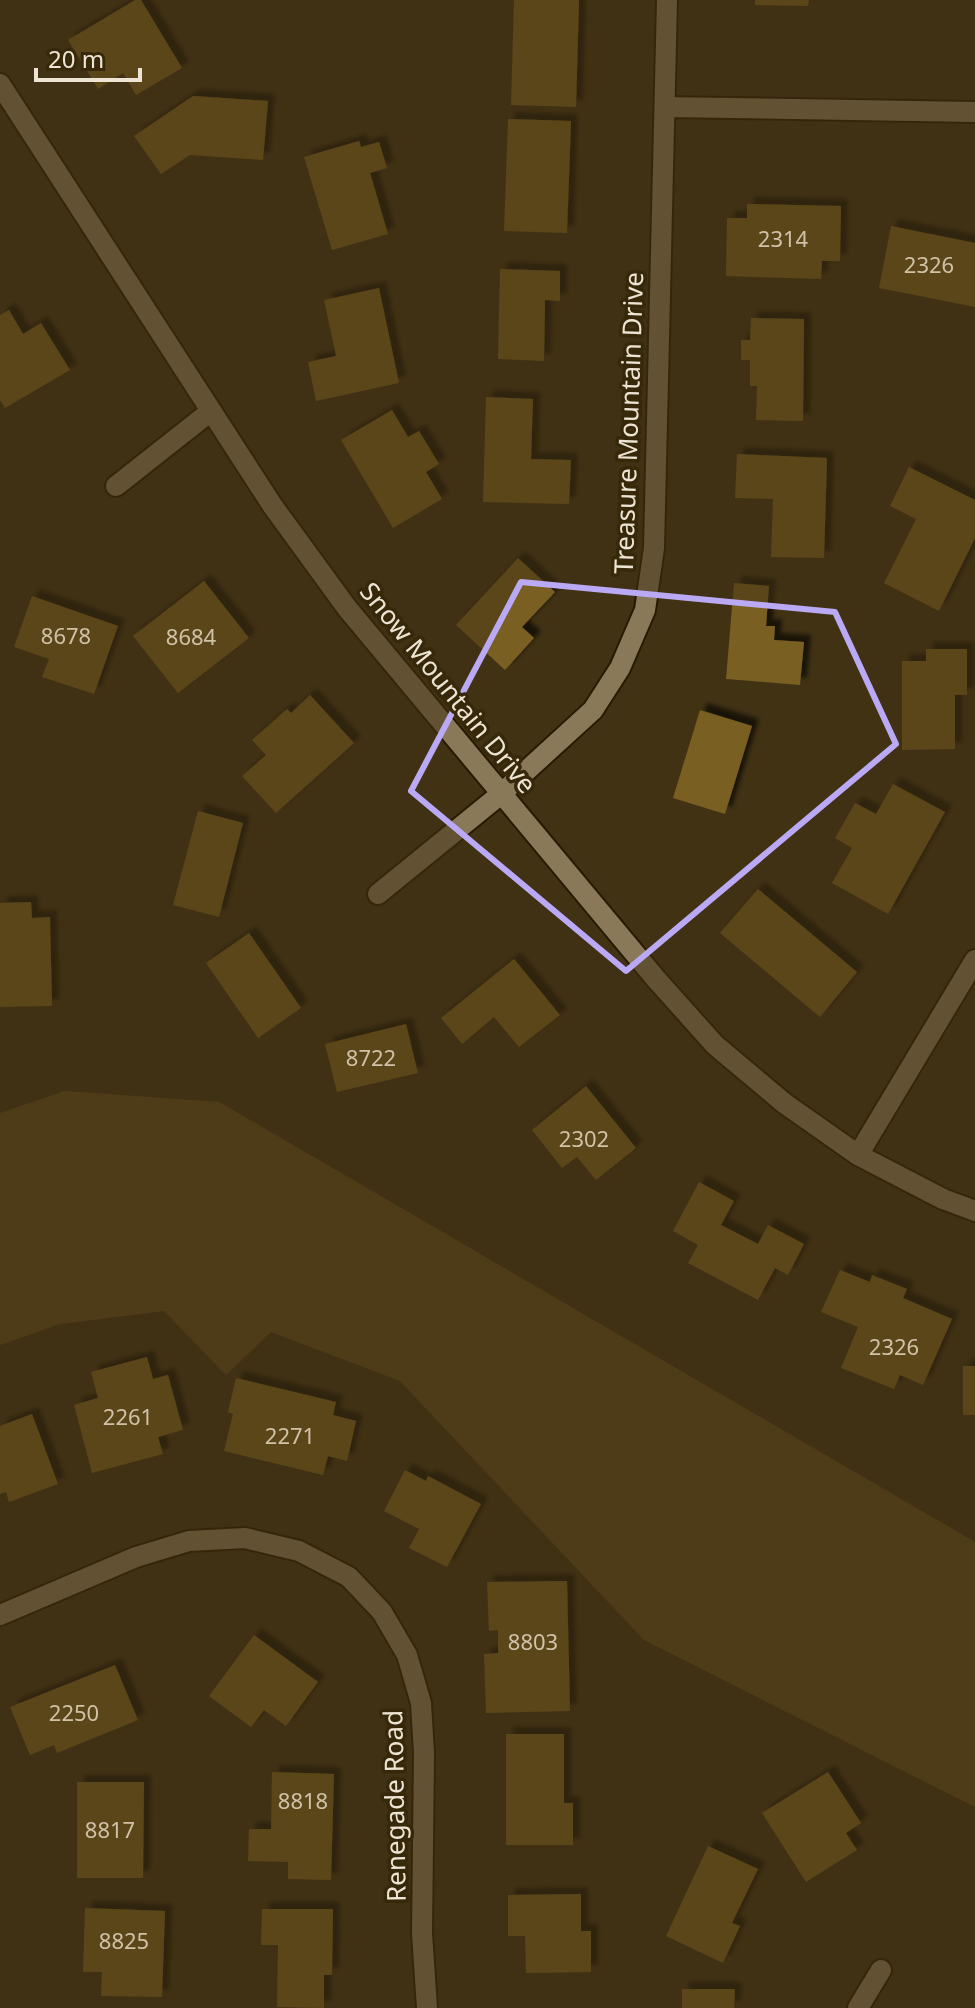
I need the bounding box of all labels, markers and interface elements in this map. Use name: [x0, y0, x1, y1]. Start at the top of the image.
scale bar: [36, 32, 140, 82]
text: 20 m: [48, 42, 104, 75]
house number: 2314: [758, 223, 809, 253]
house number: 2326: [904, 249, 954, 279]
street label: Treasure Mountain Drive: [605, 271, 651, 575]
street label: Snow Mountain Drive: [352, 574, 545, 801]
house number: 8678: [41, 620, 91, 650]
house number: 8684: [166, 621, 217, 651]
house number: 8722: [346, 1042, 396, 1072]
house number: 2302: [559, 1123, 609, 1153]
house number: 2326: [869, 1331, 919, 1361]
house number: 2261: [103, 1401, 153, 1431]
house number: 2271: [265, 1420, 315, 1450]
house number: 8803: [508, 1626, 558, 1656]
house number: 2250: [49, 1697, 99, 1727]
street label: Renegade Road: [374, 1710, 414, 1902]
house number: 8818: [278, 1785, 328, 1815]
house number: 8817: [85, 1814, 135, 1844]
house number: 8825: [99, 1925, 149, 1955]

